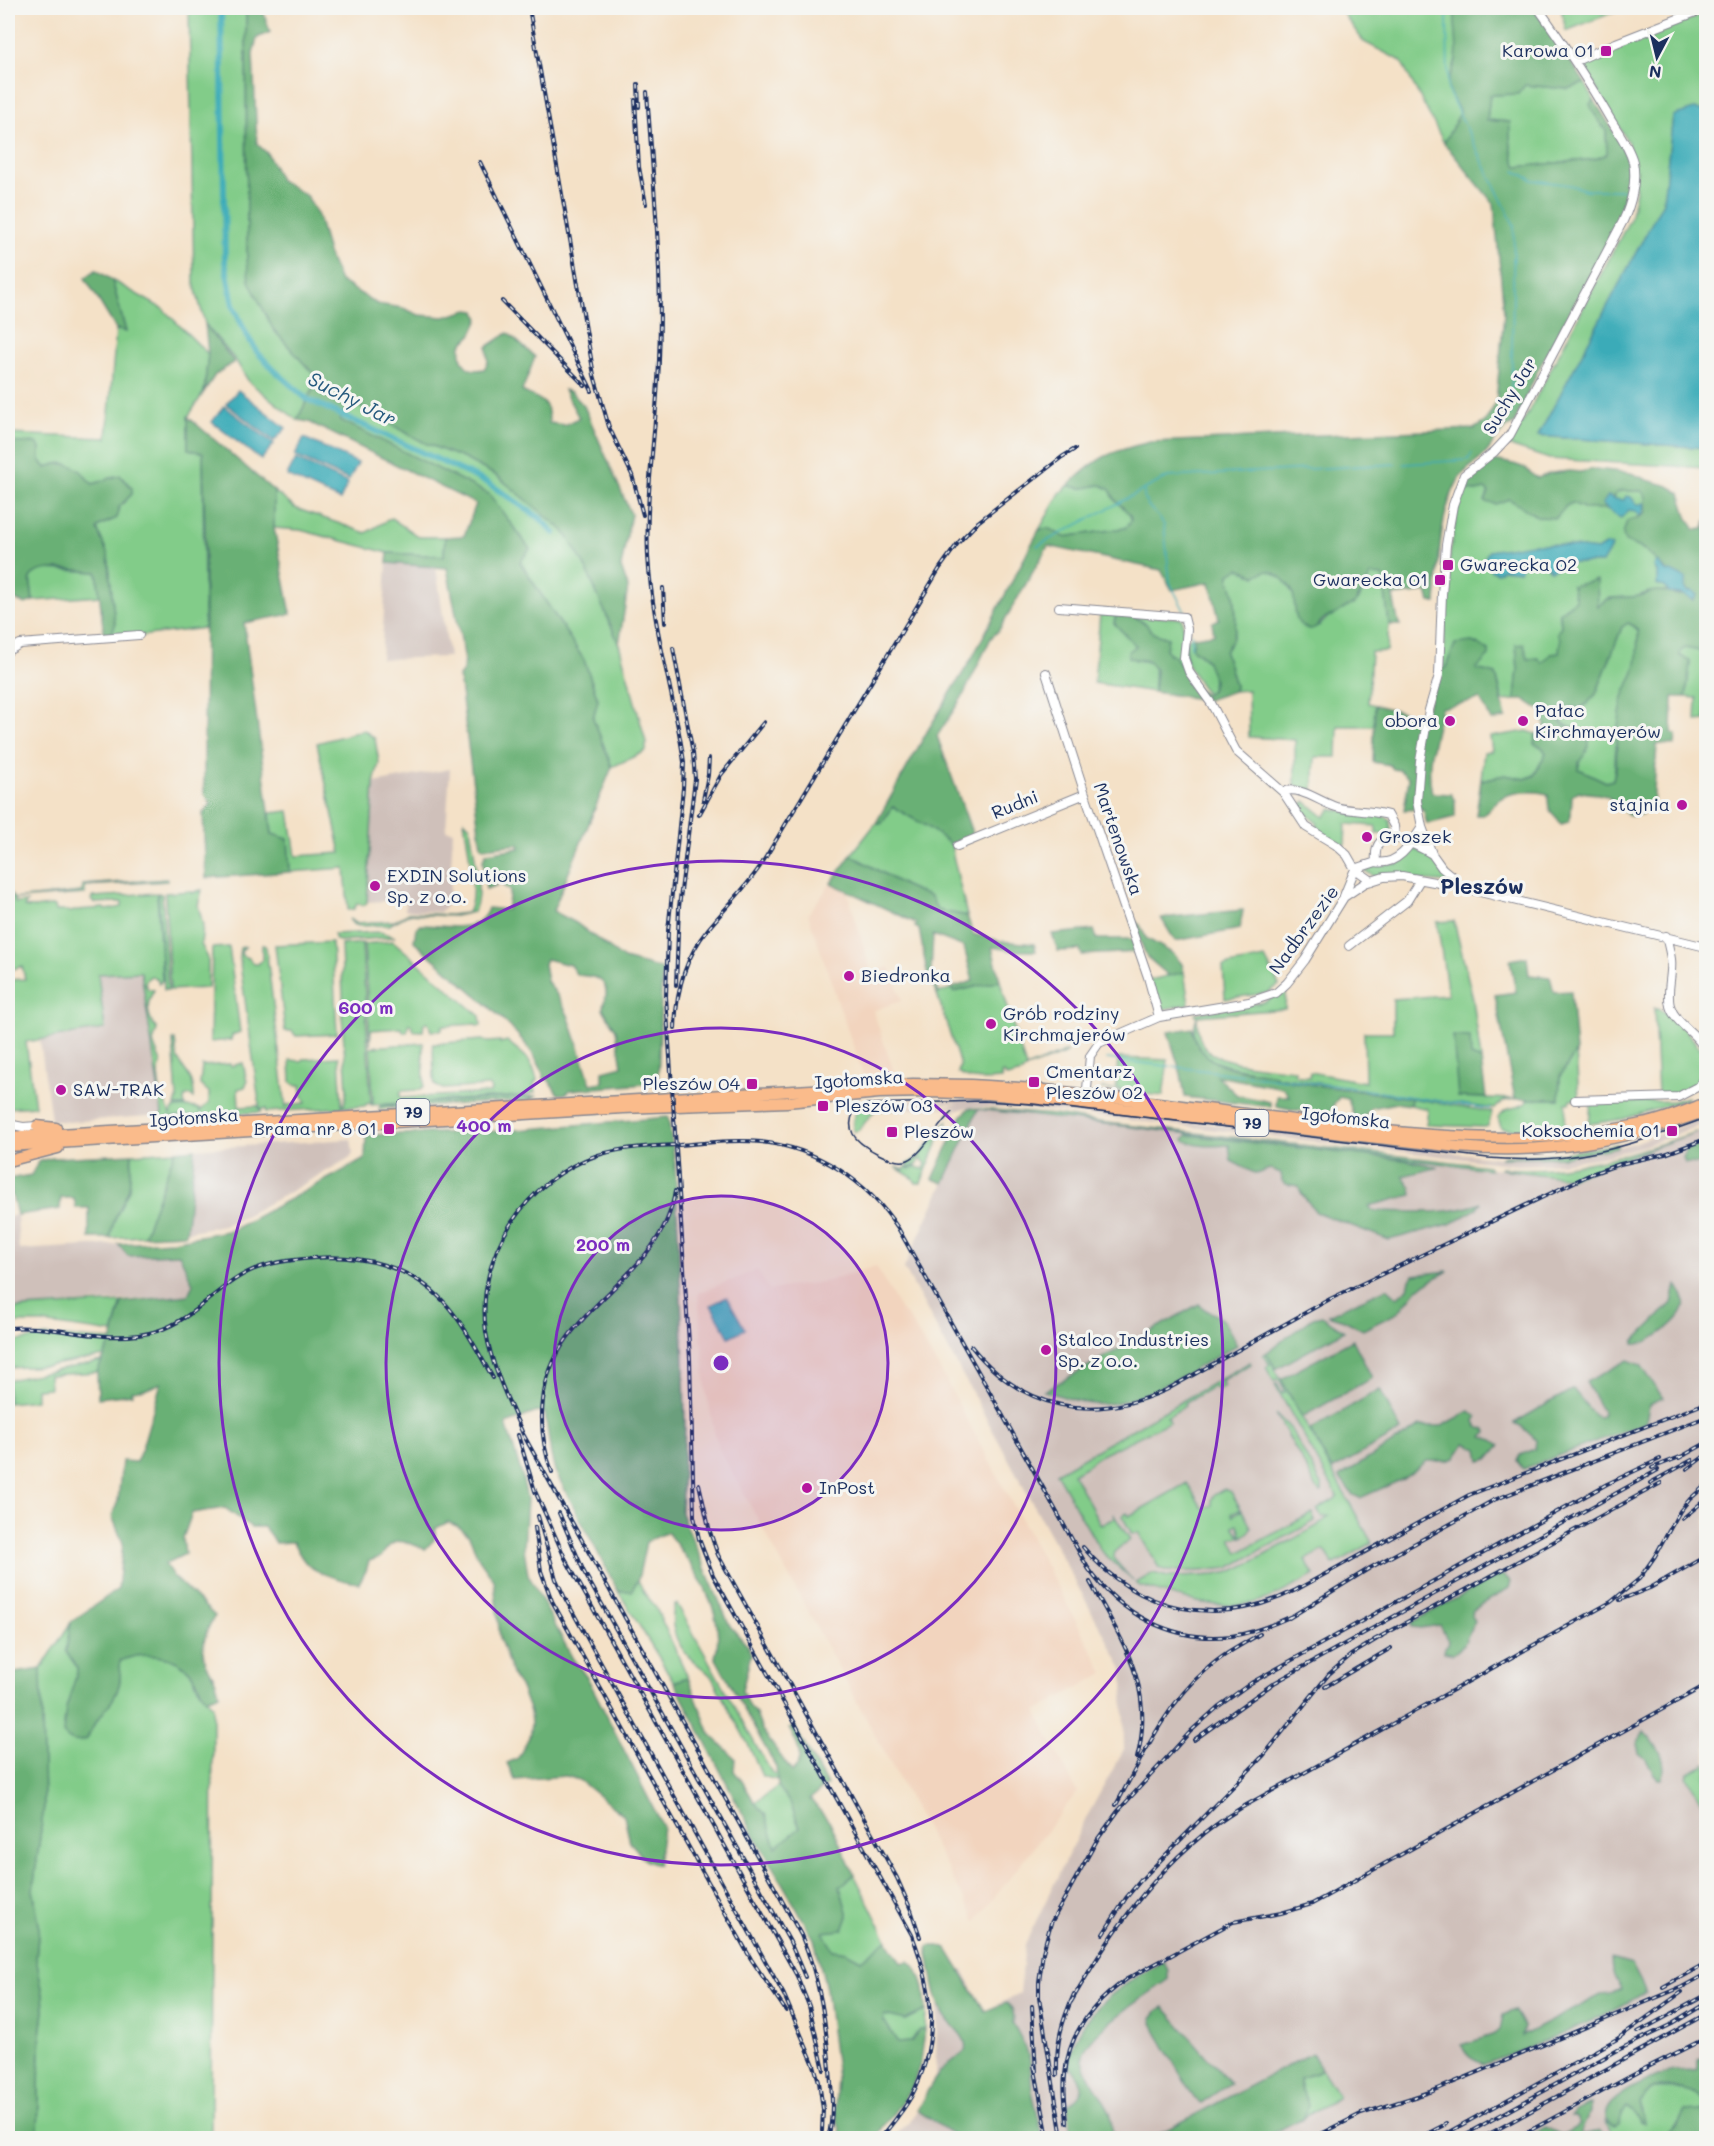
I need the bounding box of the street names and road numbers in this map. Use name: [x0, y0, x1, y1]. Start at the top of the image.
street label: Suchy Jar: [1477, 352, 1542, 439]
street label: Martenowska: [1088, 779, 1149, 898]
street label: Rudni: [988, 784, 1042, 824]
street label: Nadbrzezie: [1263, 880, 1344, 979]
street label: Igołomska: [814, 1064, 904, 1094]
road number: 79: [396, 1099, 430, 1125]
street label: Igołomska: [1301, 1100, 1392, 1134]
street label: Igołomska: [149, 1102, 239, 1132]
road number: 79: [1236, 1110, 1268, 1136]

